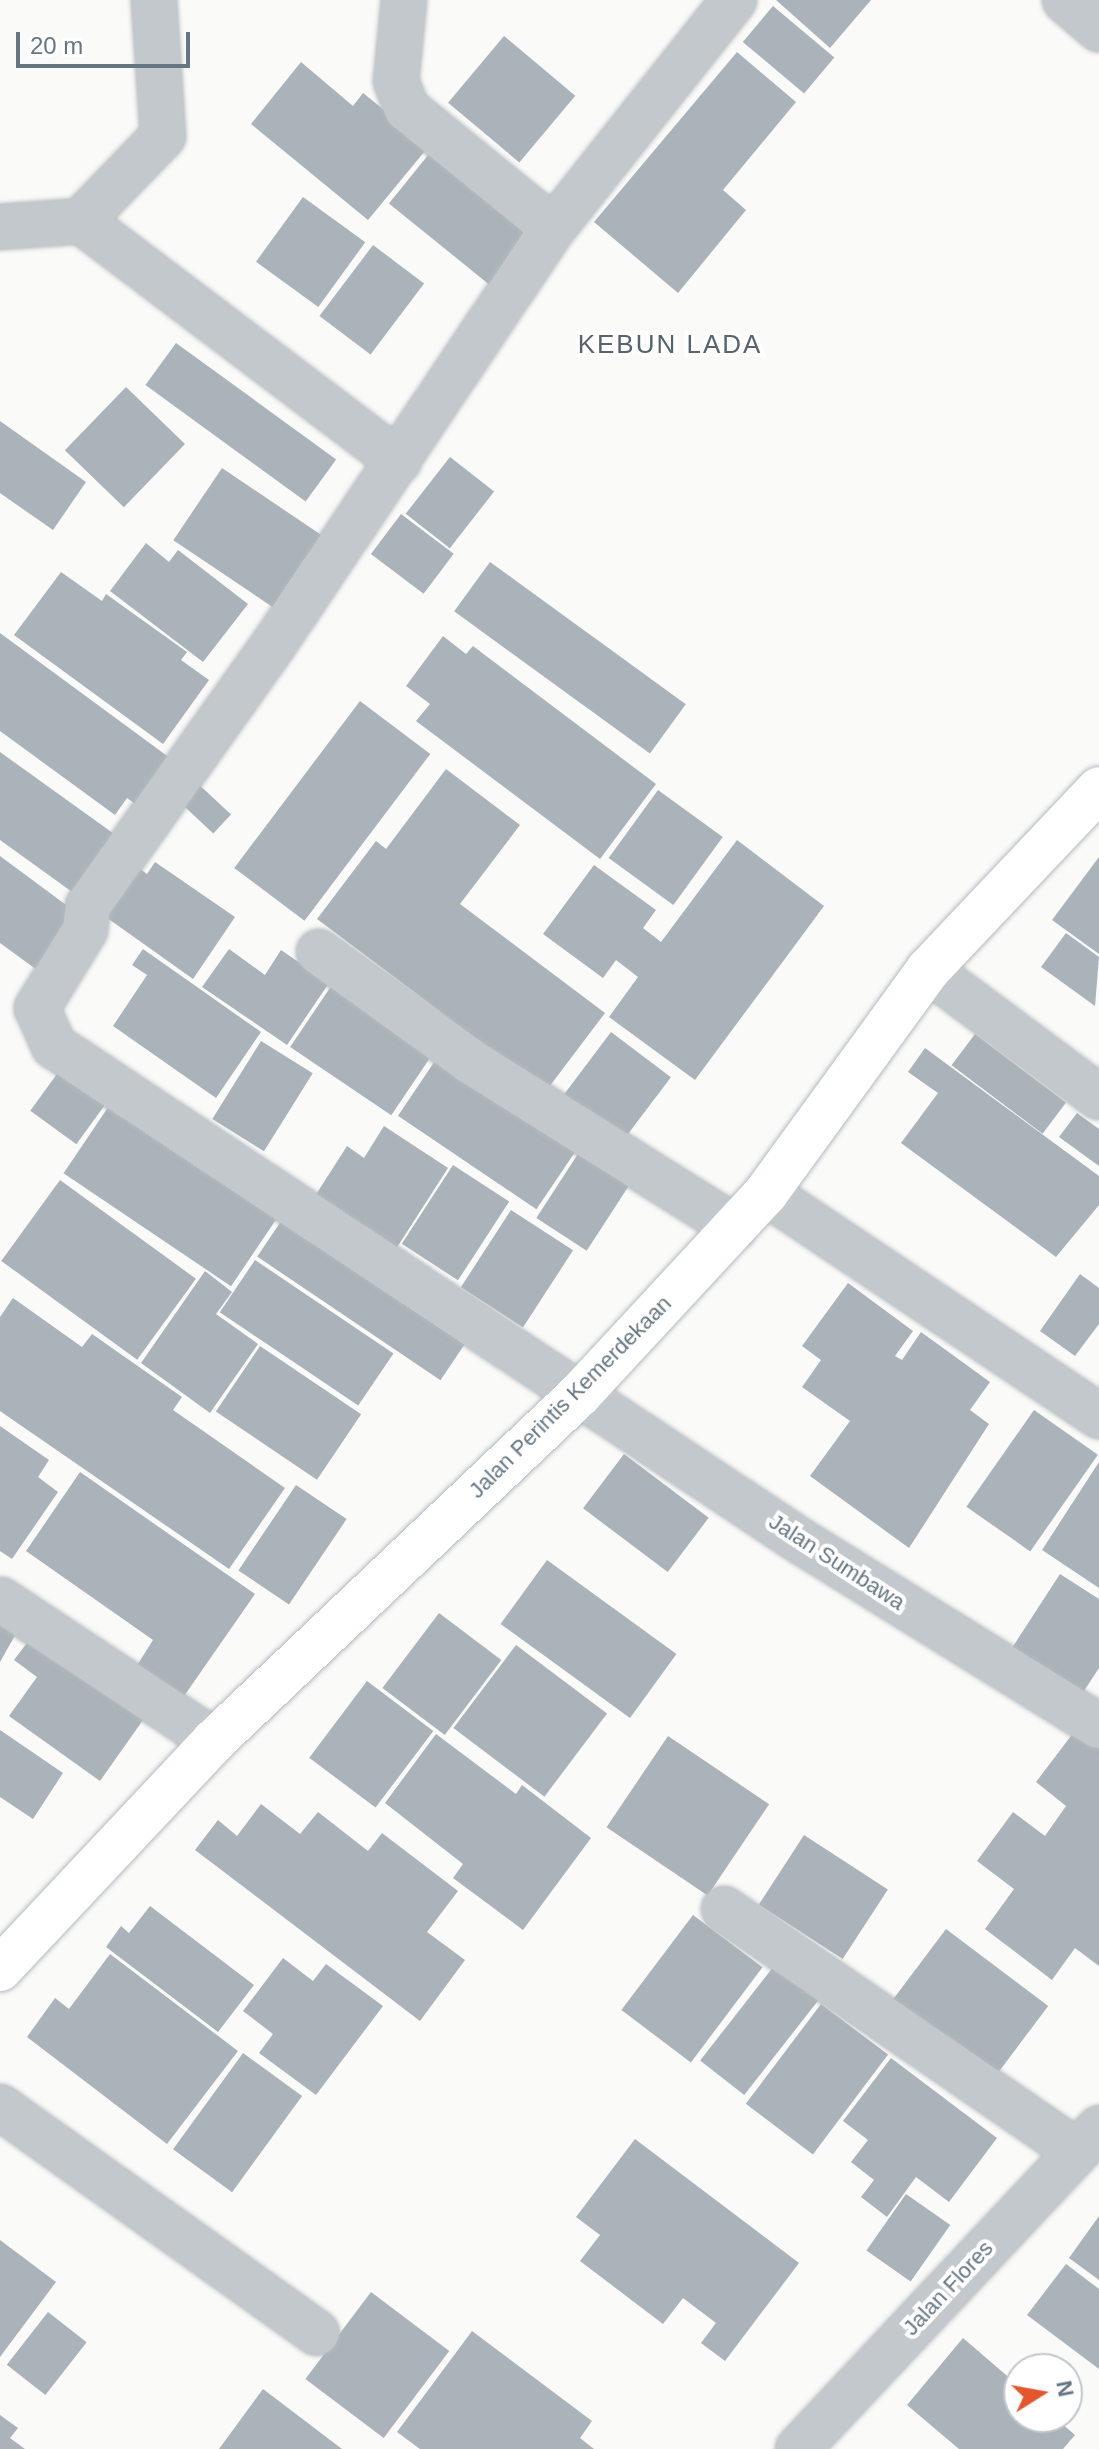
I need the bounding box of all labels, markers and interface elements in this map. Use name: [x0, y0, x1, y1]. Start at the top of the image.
scale bar: [20, 16, 194, 66]
text: 20 m: [30, 32, 83, 59]
district label: KEBUN LADA: [578, 329, 762, 361]
street label: Jalan Perintis Kemerdekaan: [463, 1290, 677, 1504]
street label: Jalan Sumbawa: [764, 1508, 910, 1616]
street label: Jalan Flores: [897, 2235, 999, 2341]
north arrow: [1003, 2353, 1083, 2433]
text: N: [1051, 2379, 1079, 2399]

